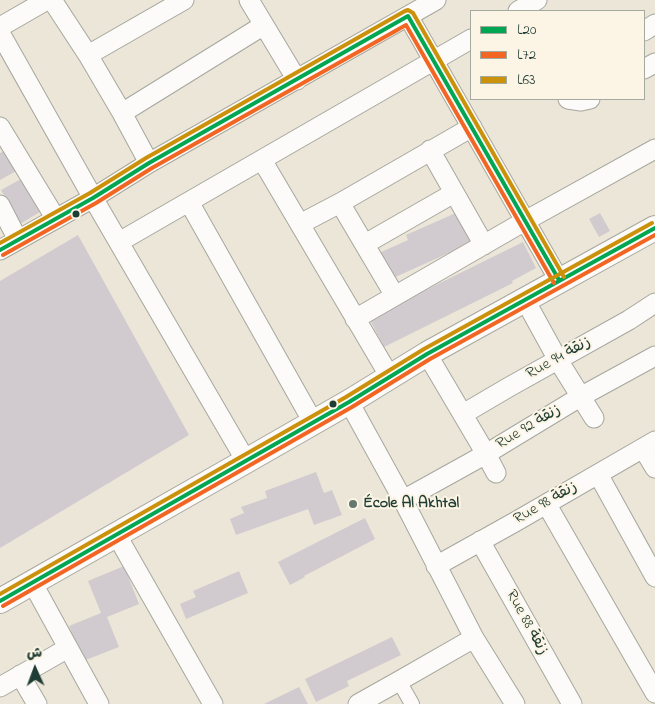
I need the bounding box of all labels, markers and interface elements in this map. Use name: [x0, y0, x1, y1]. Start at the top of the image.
legend: [470, 10, 645, 100]
text: L20: [517, 19, 537, 41]
text: L72: [517, 44, 536, 66]
text: L63: [517, 69, 535, 91]
unlabelled marker: [71, 209, 81, 219]
street label: Rue 94 زنقة: [523, 333, 595, 385]
unlabelled marker: [328, 399, 338, 409]
street label: Rue 92 زنقة: [493, 401, 565, 455]
street label: Rue 98 زنقة: [511, 478, 581, 530]
place label: École Al Akhtal: [363, 494, 459, 514]
marker: École Al Akhtal: [347, 498, 359, 510]
street label: Rue 88 زنقة: [500, 587, 552, 659]
text: ش: [26, 643, 43, 664]
north arrow: [10, 644, 60, 694]

